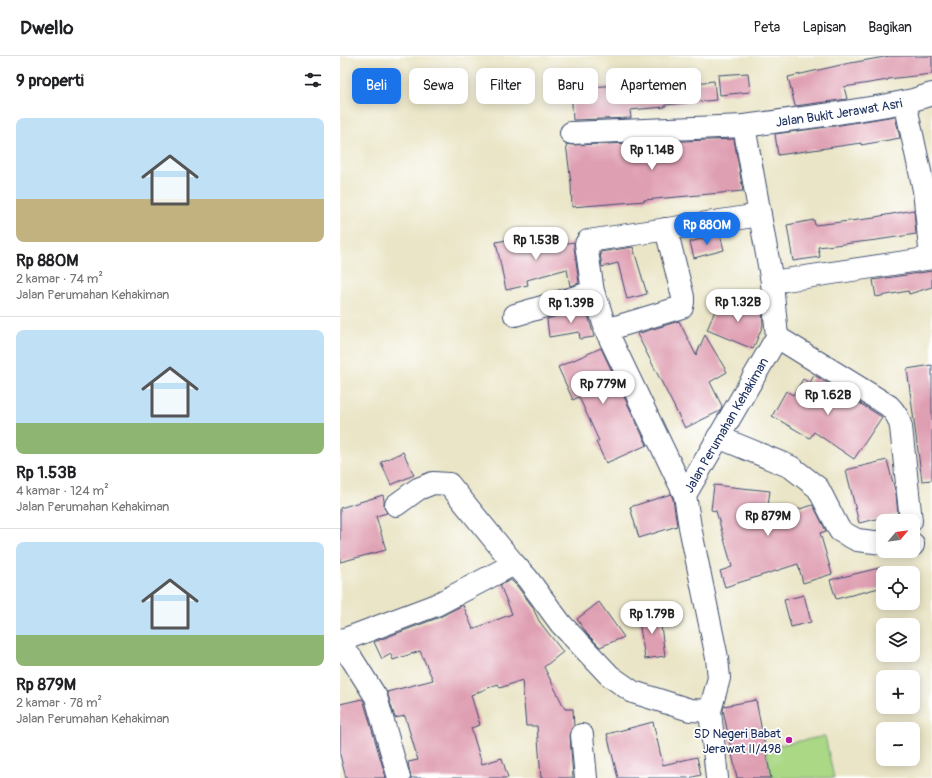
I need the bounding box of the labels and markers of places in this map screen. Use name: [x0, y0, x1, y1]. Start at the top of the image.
pin: Rp 1.14B: [611, 137, 693, 171]
pin: Rp 880M: [670, 212, 744, 246]
pin: Rp 1.53B: [495, 227, 577, 261]
pin: Rp 1.32B: [697, 289, 779, 323]
pin: Rp 1.39B: [530, 290, 612, 324]
pin: Rp 779M: [566, 371, 640, 405]
pin: Rp 1.62B: [787, 382, 869, 416]
pin: Rp 879M: [731, 503, 805, 537]
pin: Rp 1.79B: [611, 601, 693, 635]
place label: SD Negeri Babat Jerawat II/498: [694, 726, 782, 757]
marker: SD Negeri Babat Jerawat II/498: [784, 735, 794, 745]

